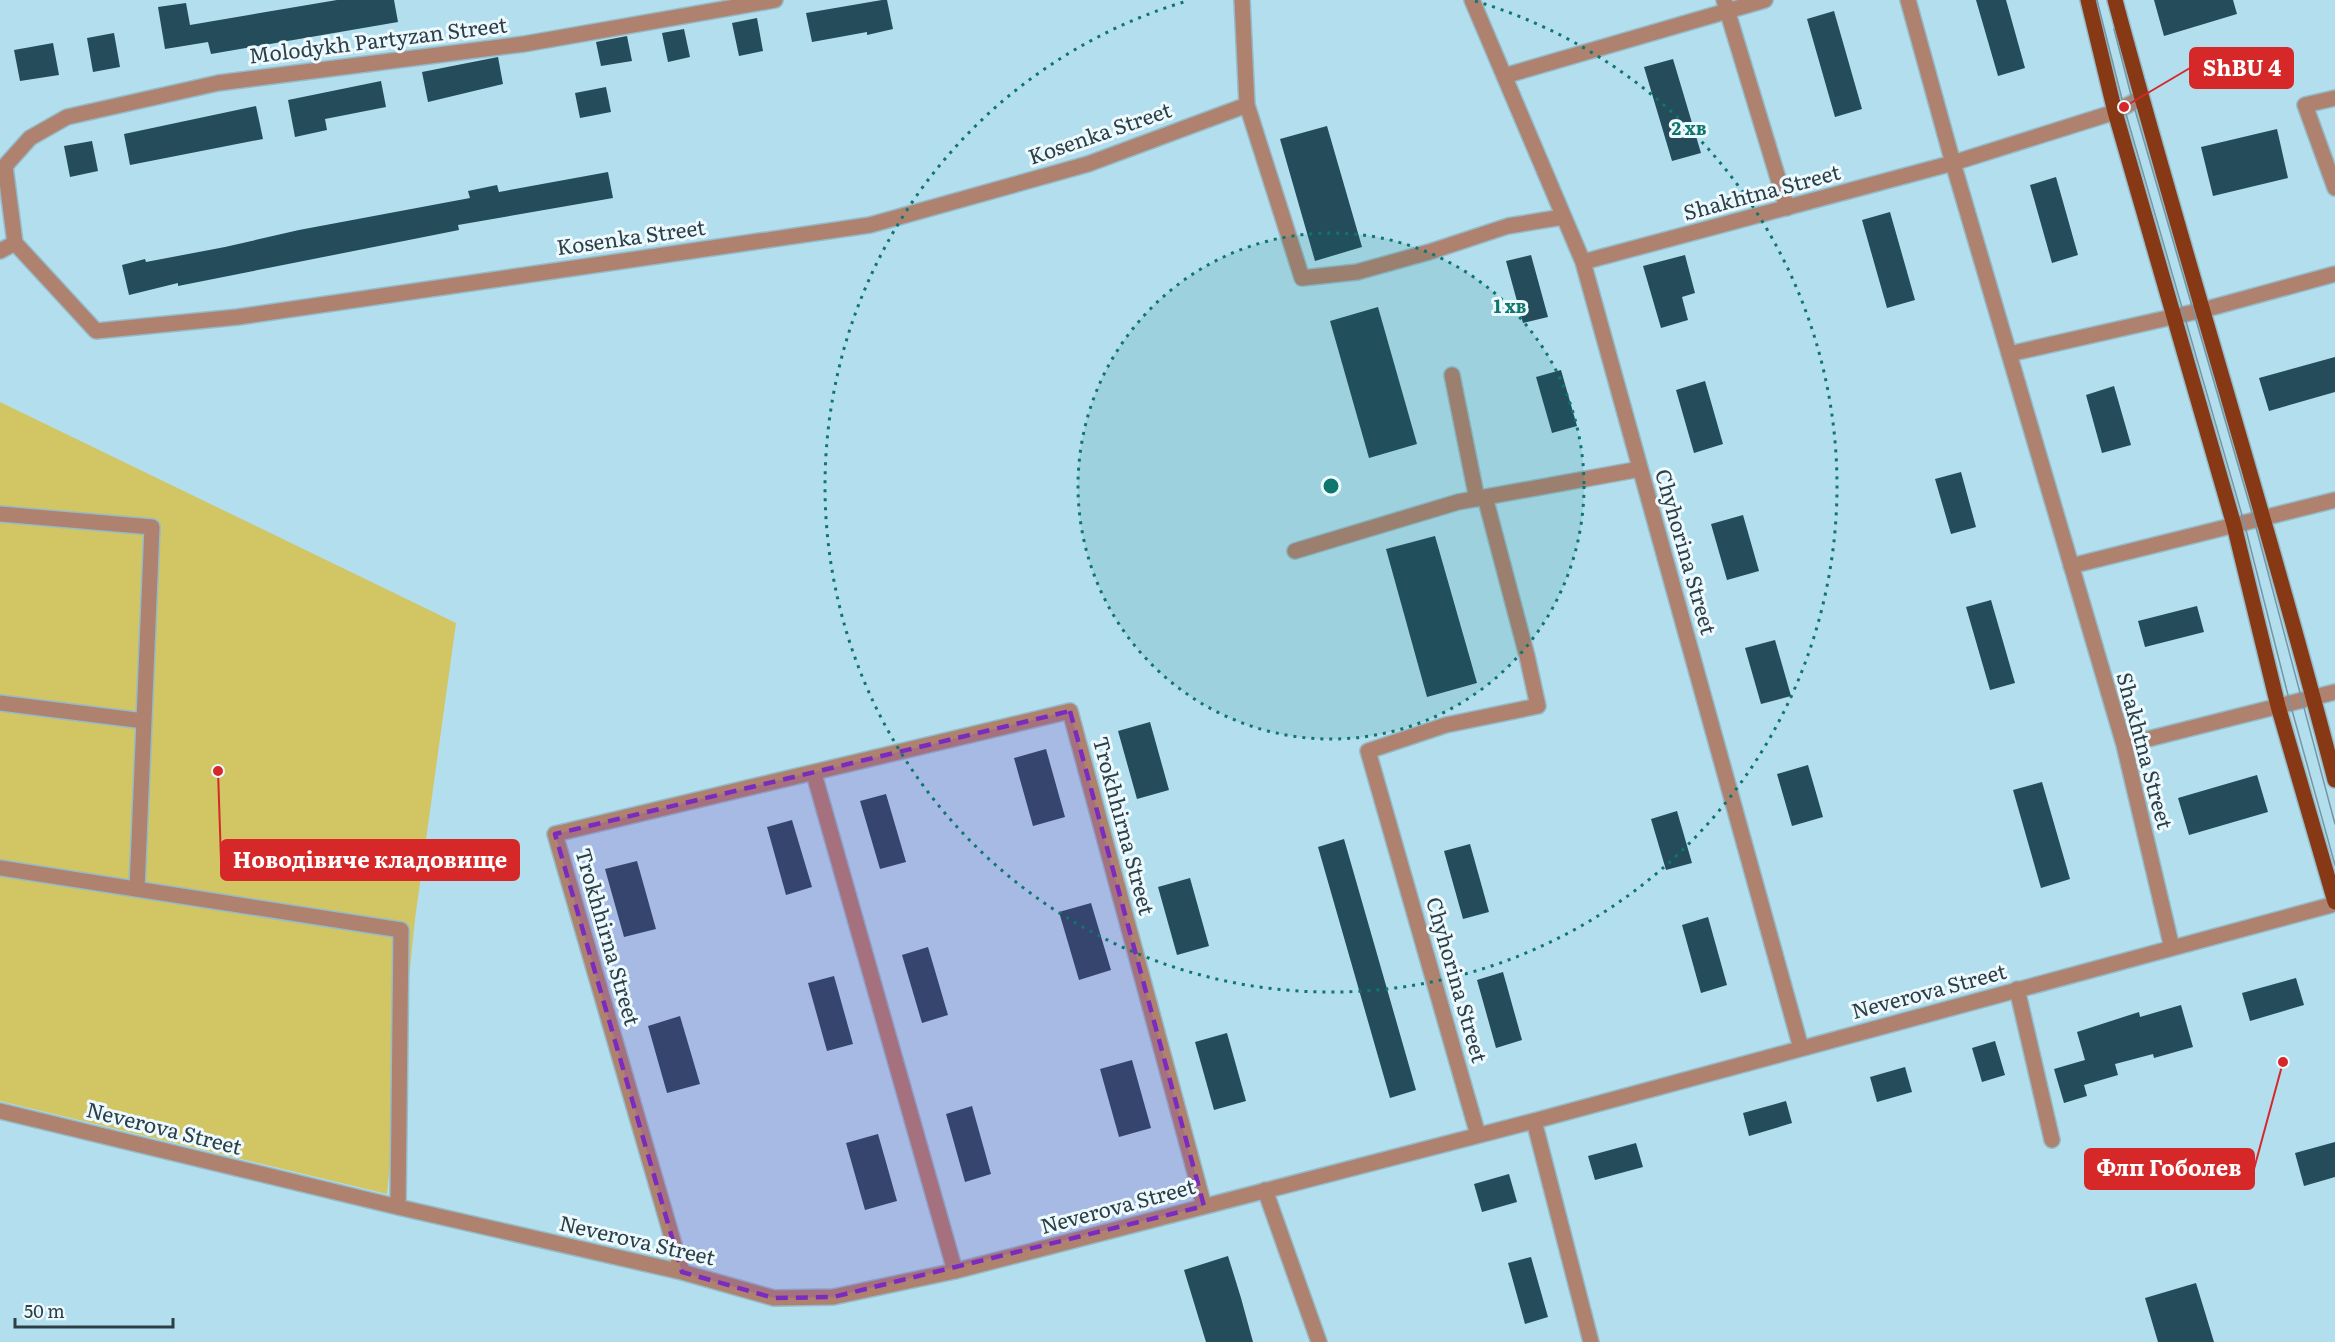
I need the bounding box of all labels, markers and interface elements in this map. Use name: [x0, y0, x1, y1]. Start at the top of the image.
street label: Molodykh Partyzan Street: [247, 7, 509, 70]
callout: ShBU 4: [2190, 48, 2293, 88]
text: ShBU 4: [2203, 50, 2281, 83]
street label: Kosenka Street: [1023, 92, 1176, 171]
text: 2 хв: [1672, 114, 1707, 141]
street label: Shakhtna Street: [1679, 155, 1844, 226]
street label: Kosenka Street: [554, 210, 708, 261]
text: 1 хв: [1494, 292, 1527, 319]
street label: Chyhorina Street: [1649, 465, 1726, 638]
centre of rings: [1321, 476, 1341, 496]
street label: Shakhtna Street: [2111, 668, 2182, 833]
street label: Trokhhirna Street: [1087, 733, 1164, 919]
callout: Новодівиче кладовище: [221, 840, 519, 880]
text: Новодівиче кладовище: [233, 842, 507, 875]
street label: Trokhhirna Street: [569, 844, 650, 1029]
street label: Chyhorina Street: [1420, 893, 1497, 1066]
street label: Neverova Street: [1847, 954, 2010, 1025]
street label: Neverova Street: [84, 1092, 246, 1161]
callout: Флп Гоболев: [2085, 1149, 2254, 1189]
text: Флп Гоболев: [2096, 1150, 2242, 1183]
street label: Neverova Street: [1036, 1169, 1199, 1240]
street label: Neverova Street: [557, 1206, 719, 1272]
scale bar: [15, 1291, 172, 1329]
text: 50 m: [24, 1297, 65, 1324]

